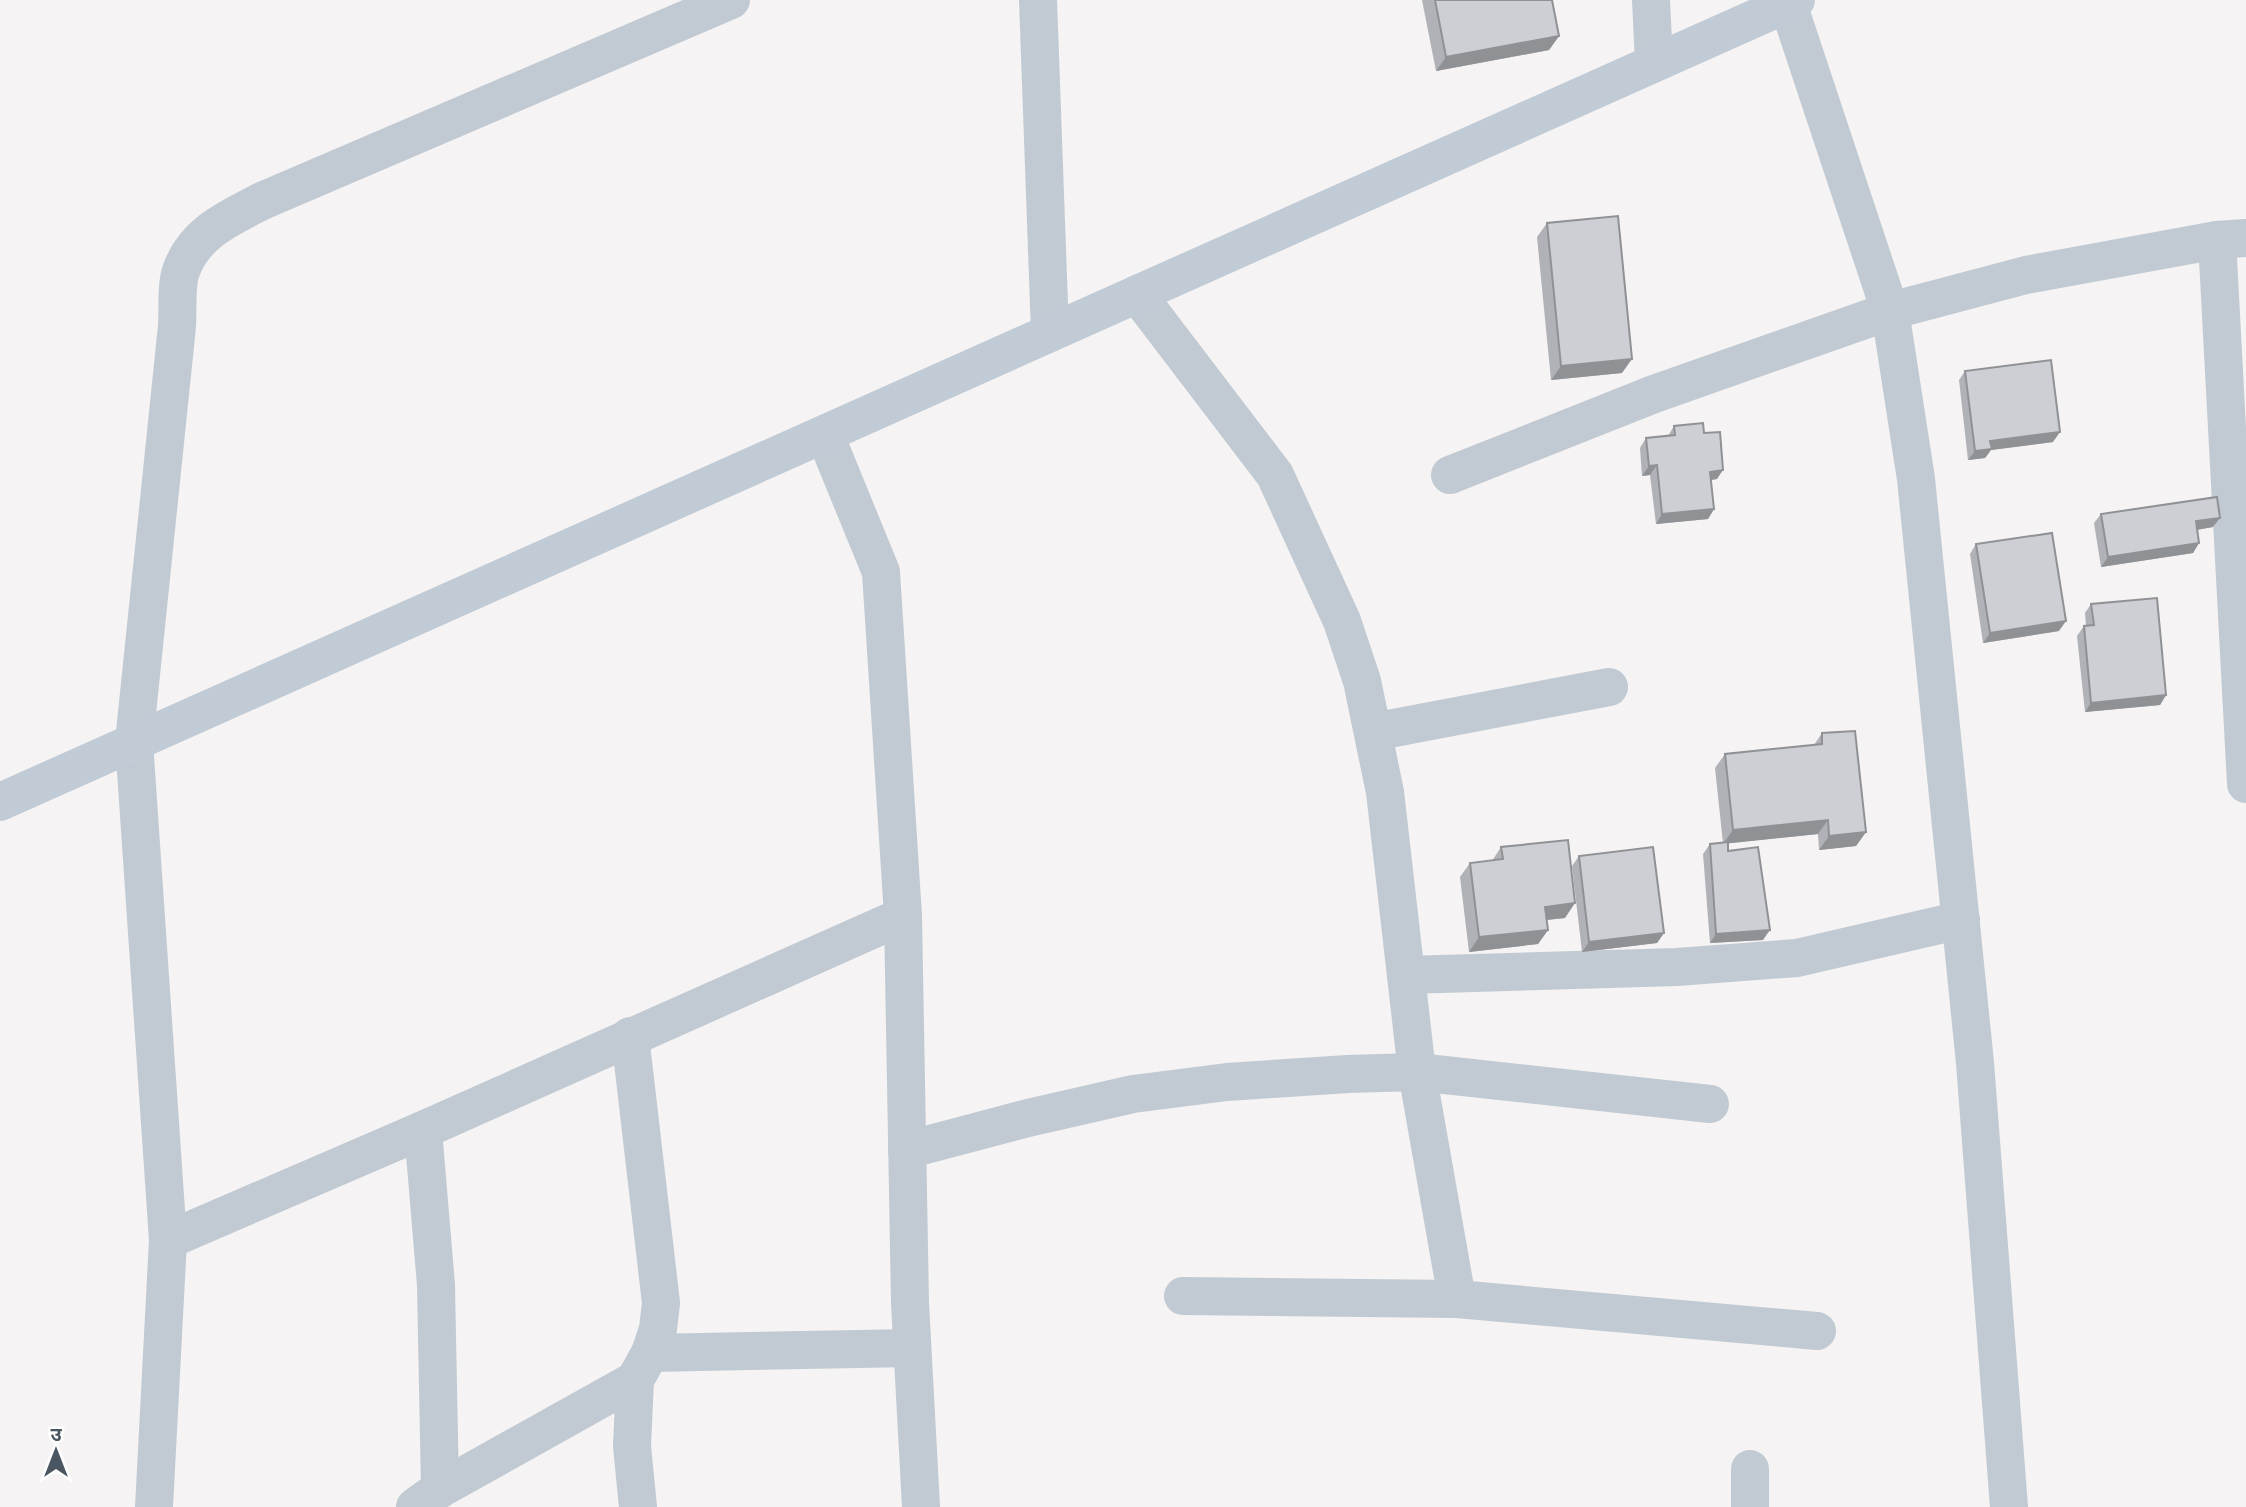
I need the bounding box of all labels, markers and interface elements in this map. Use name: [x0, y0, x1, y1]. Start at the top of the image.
north arrow: [21, 1416, 91, 1486]
text: उ: [50, 1422, 62, 1445]

